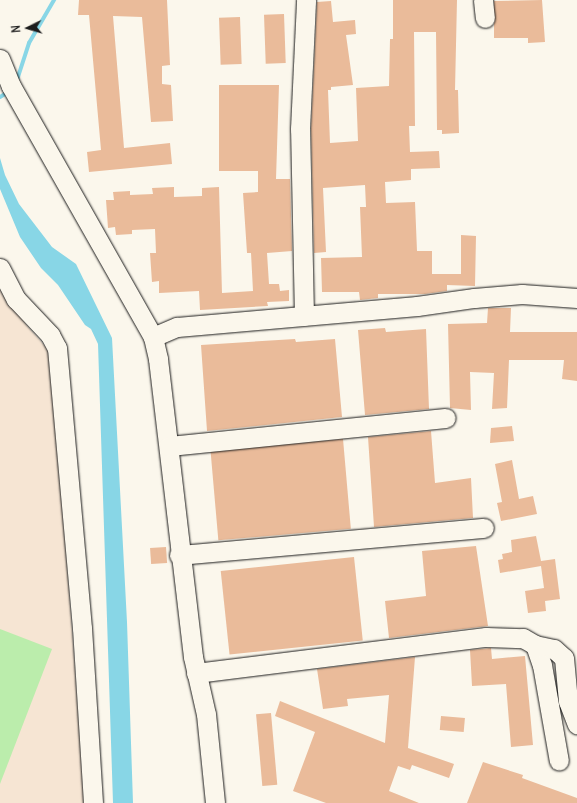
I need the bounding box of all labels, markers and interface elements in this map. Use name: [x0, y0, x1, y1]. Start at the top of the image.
north arrow: [8, 8, 48, 48]
text: N: [9, 25, 23, 33]

